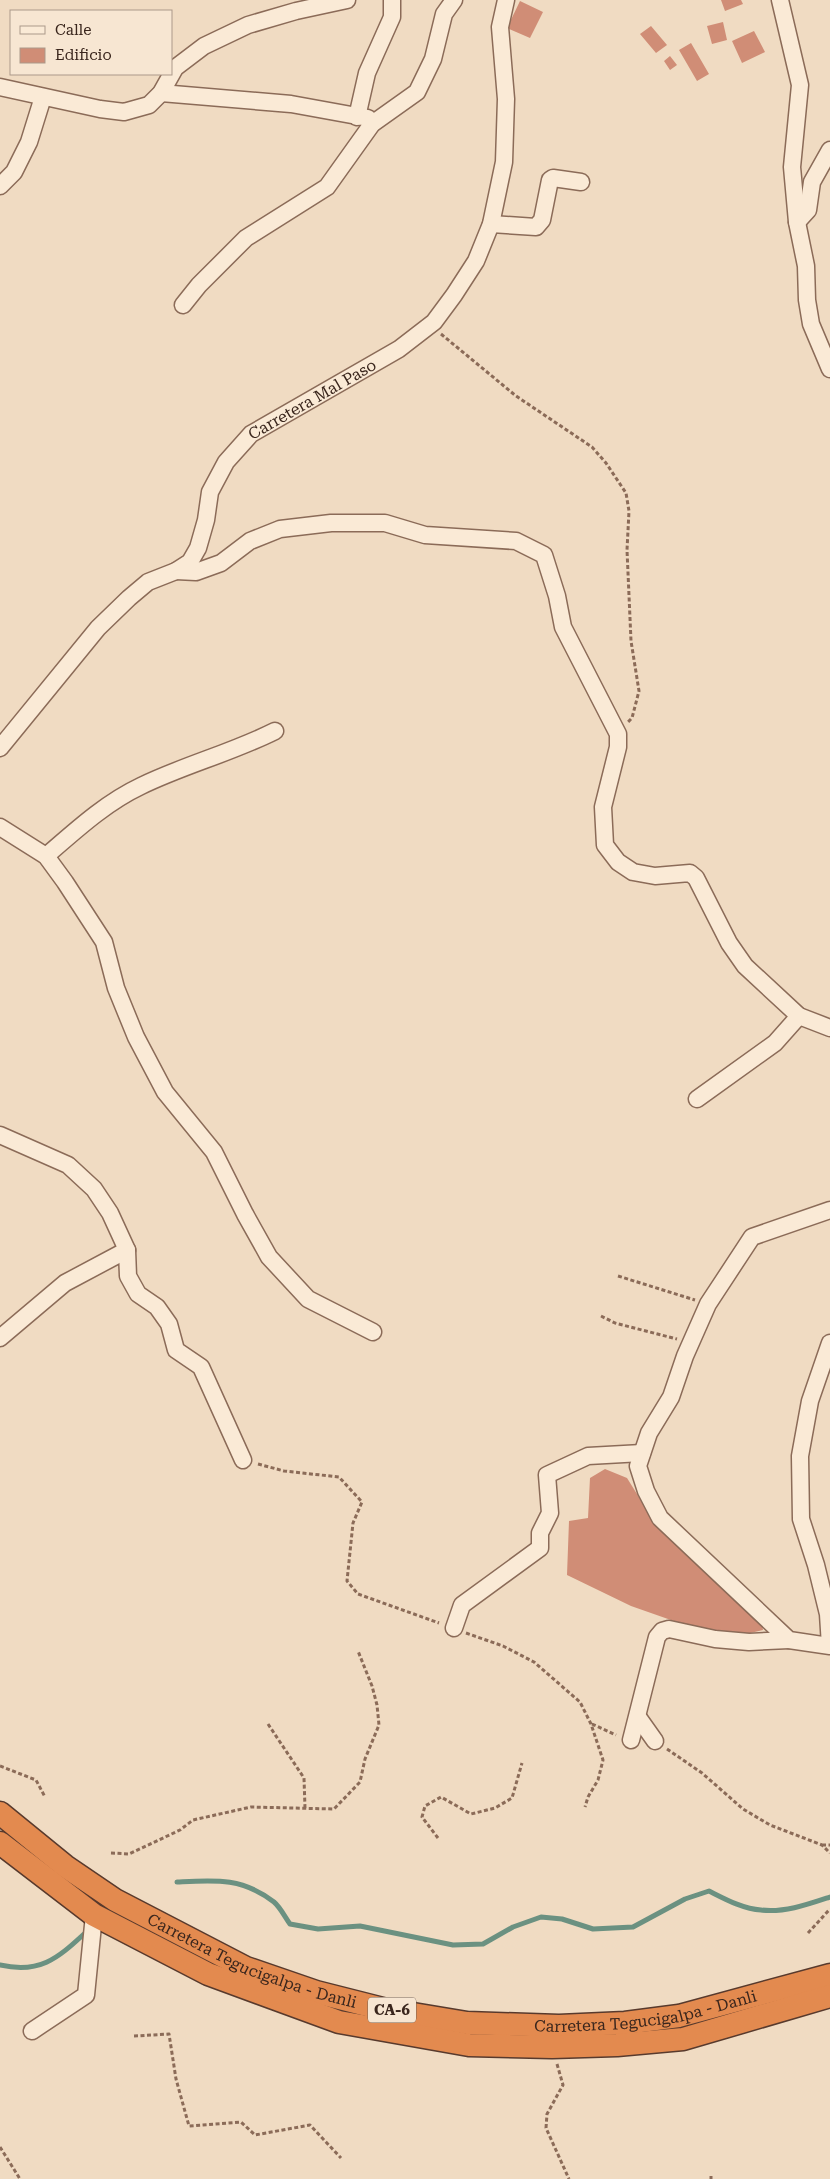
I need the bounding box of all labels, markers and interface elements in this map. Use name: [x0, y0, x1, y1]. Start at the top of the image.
legend: [10, 10, 172, 75]
text: Calle: [55, 21, 91, 39]
text: Edificio: [55, 46, 112, 64]
street label: Carretera Mal Paso: [245, 355, 379, 443]
street label: Carretera Tegucigalpa - Danli: [144, 1909, 359, 2011]
street label: Carretera Tegucigalpa - Danli: [534, 1986, 759, 2036]
road number: CA-6: [368, 1998, 416, 2022]

